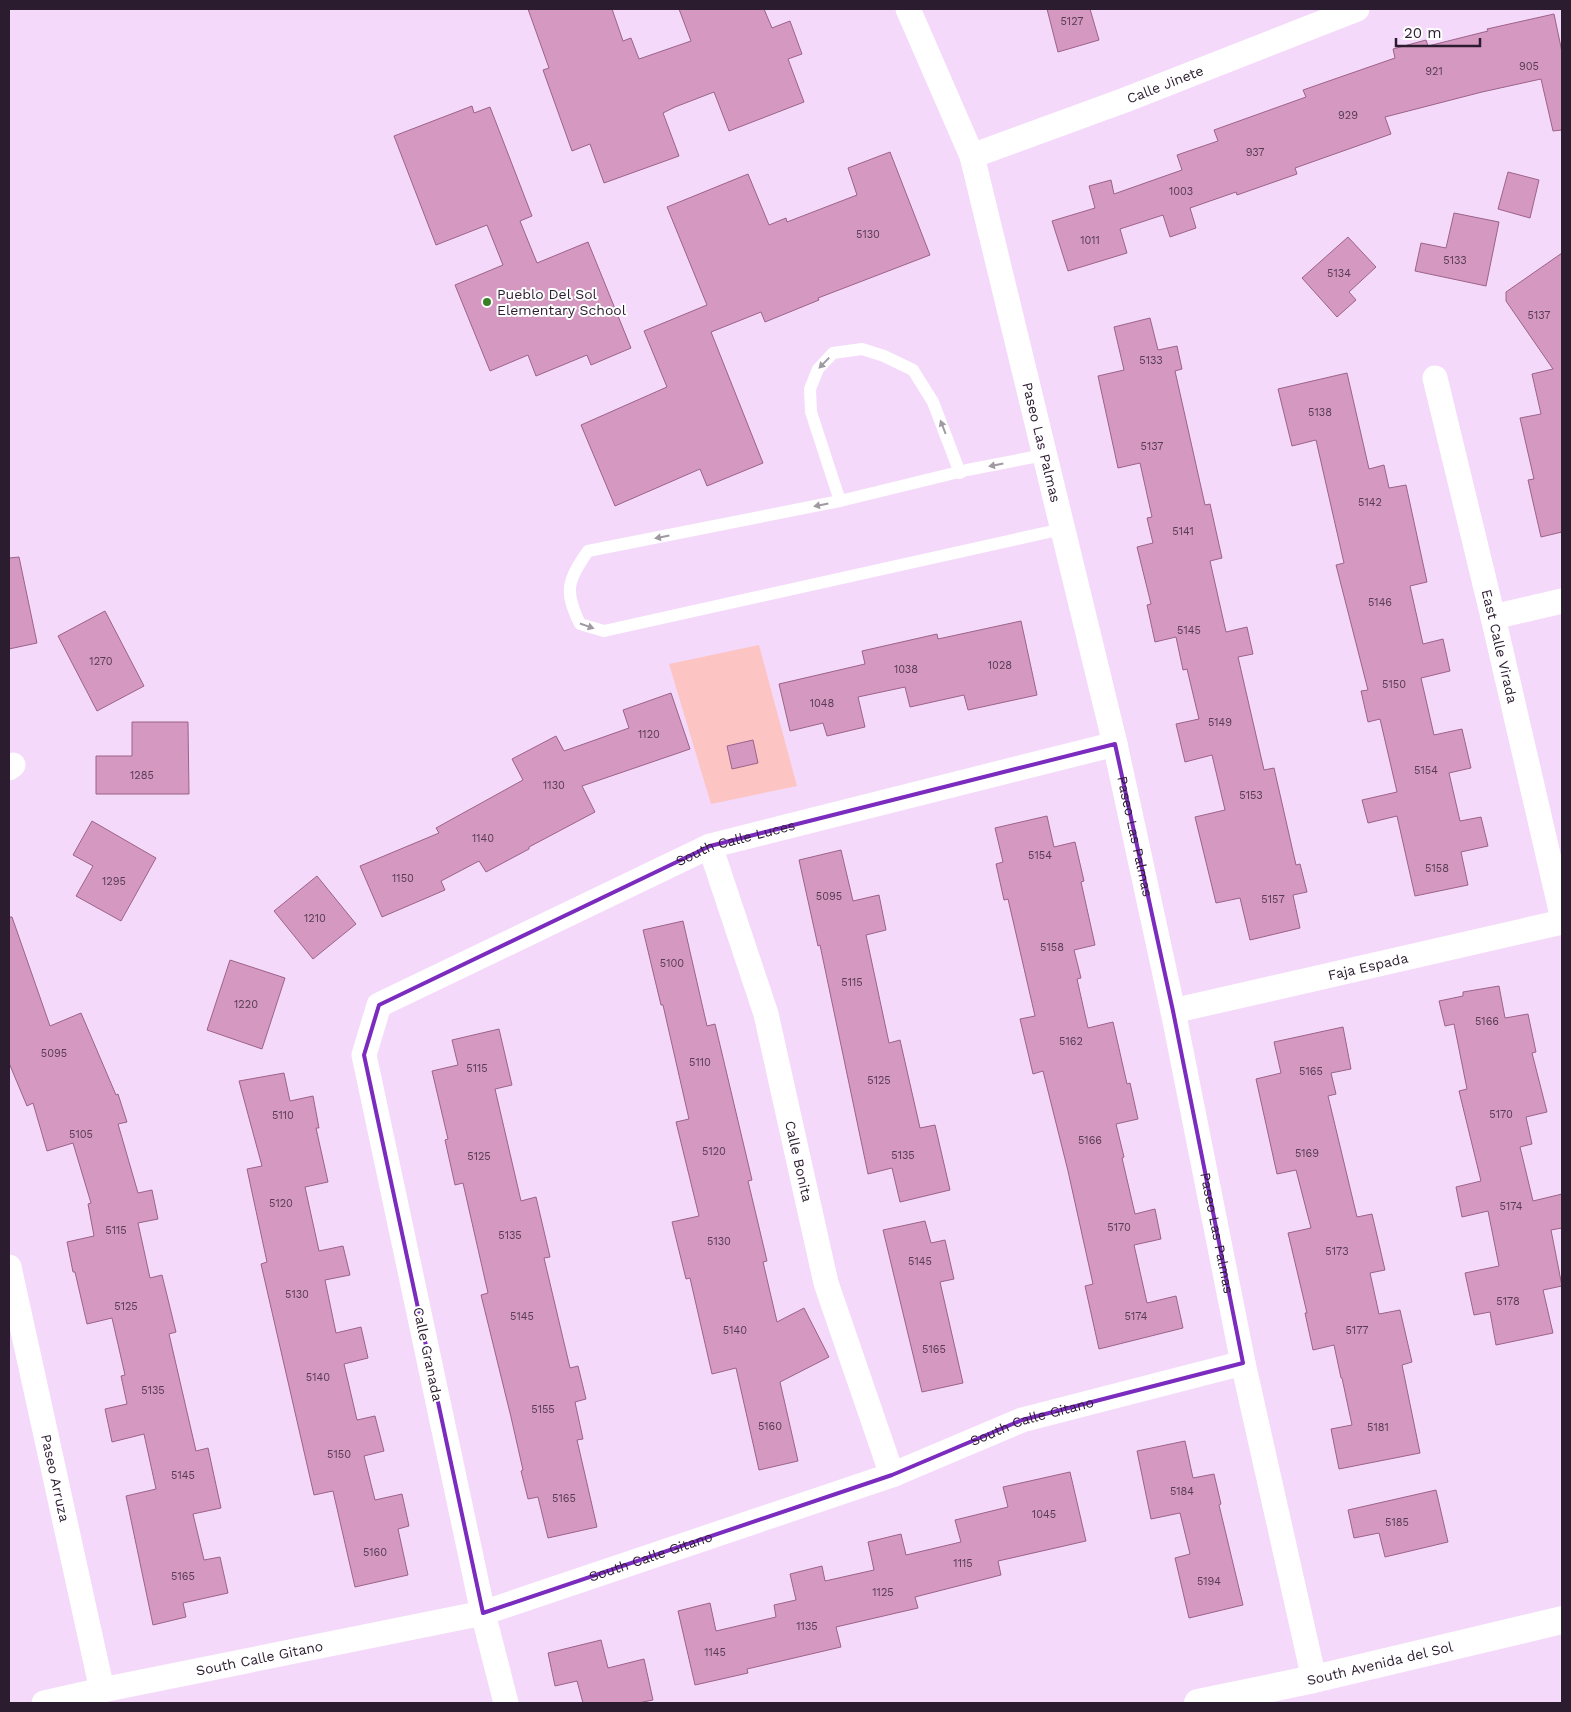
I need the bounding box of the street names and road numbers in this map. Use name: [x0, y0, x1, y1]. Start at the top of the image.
street label: Calle Jinete: [1125, 62, 1206, 106]
street label: Paseo Las Palmas: [1019, 381, 1064, 504]
street label: East Calle Virada: [1479, 588, 1521, 705]
street label: Paseo Las Palmas: [1114, 775, 1156, 898]
street label: South Calle Luces: [673, 817, 797, 869]
street label: Faja Espada: [1326, 949, 1410, 983]
street label: Calle Bonita: [782, 1119, 816, 1203]
street label: Paseo Las Palmas: [1197, 1171, 1237, 1295]
street label: Calle Granada: [410, 1305, 446, 1403]
street label: South Calle Gitano: [968, 1394, 1095, 1449]
street label: Paseo Arruza: [38, 1433, 73, 1523]
street label: South Calle Gitano: [587, 1528, 714, 1585]
street label: South Calle Gitano: [195, 1638, 324, 1679]
street label: South Avenida del Sol: [1305, 1638, 1455, 1688]

